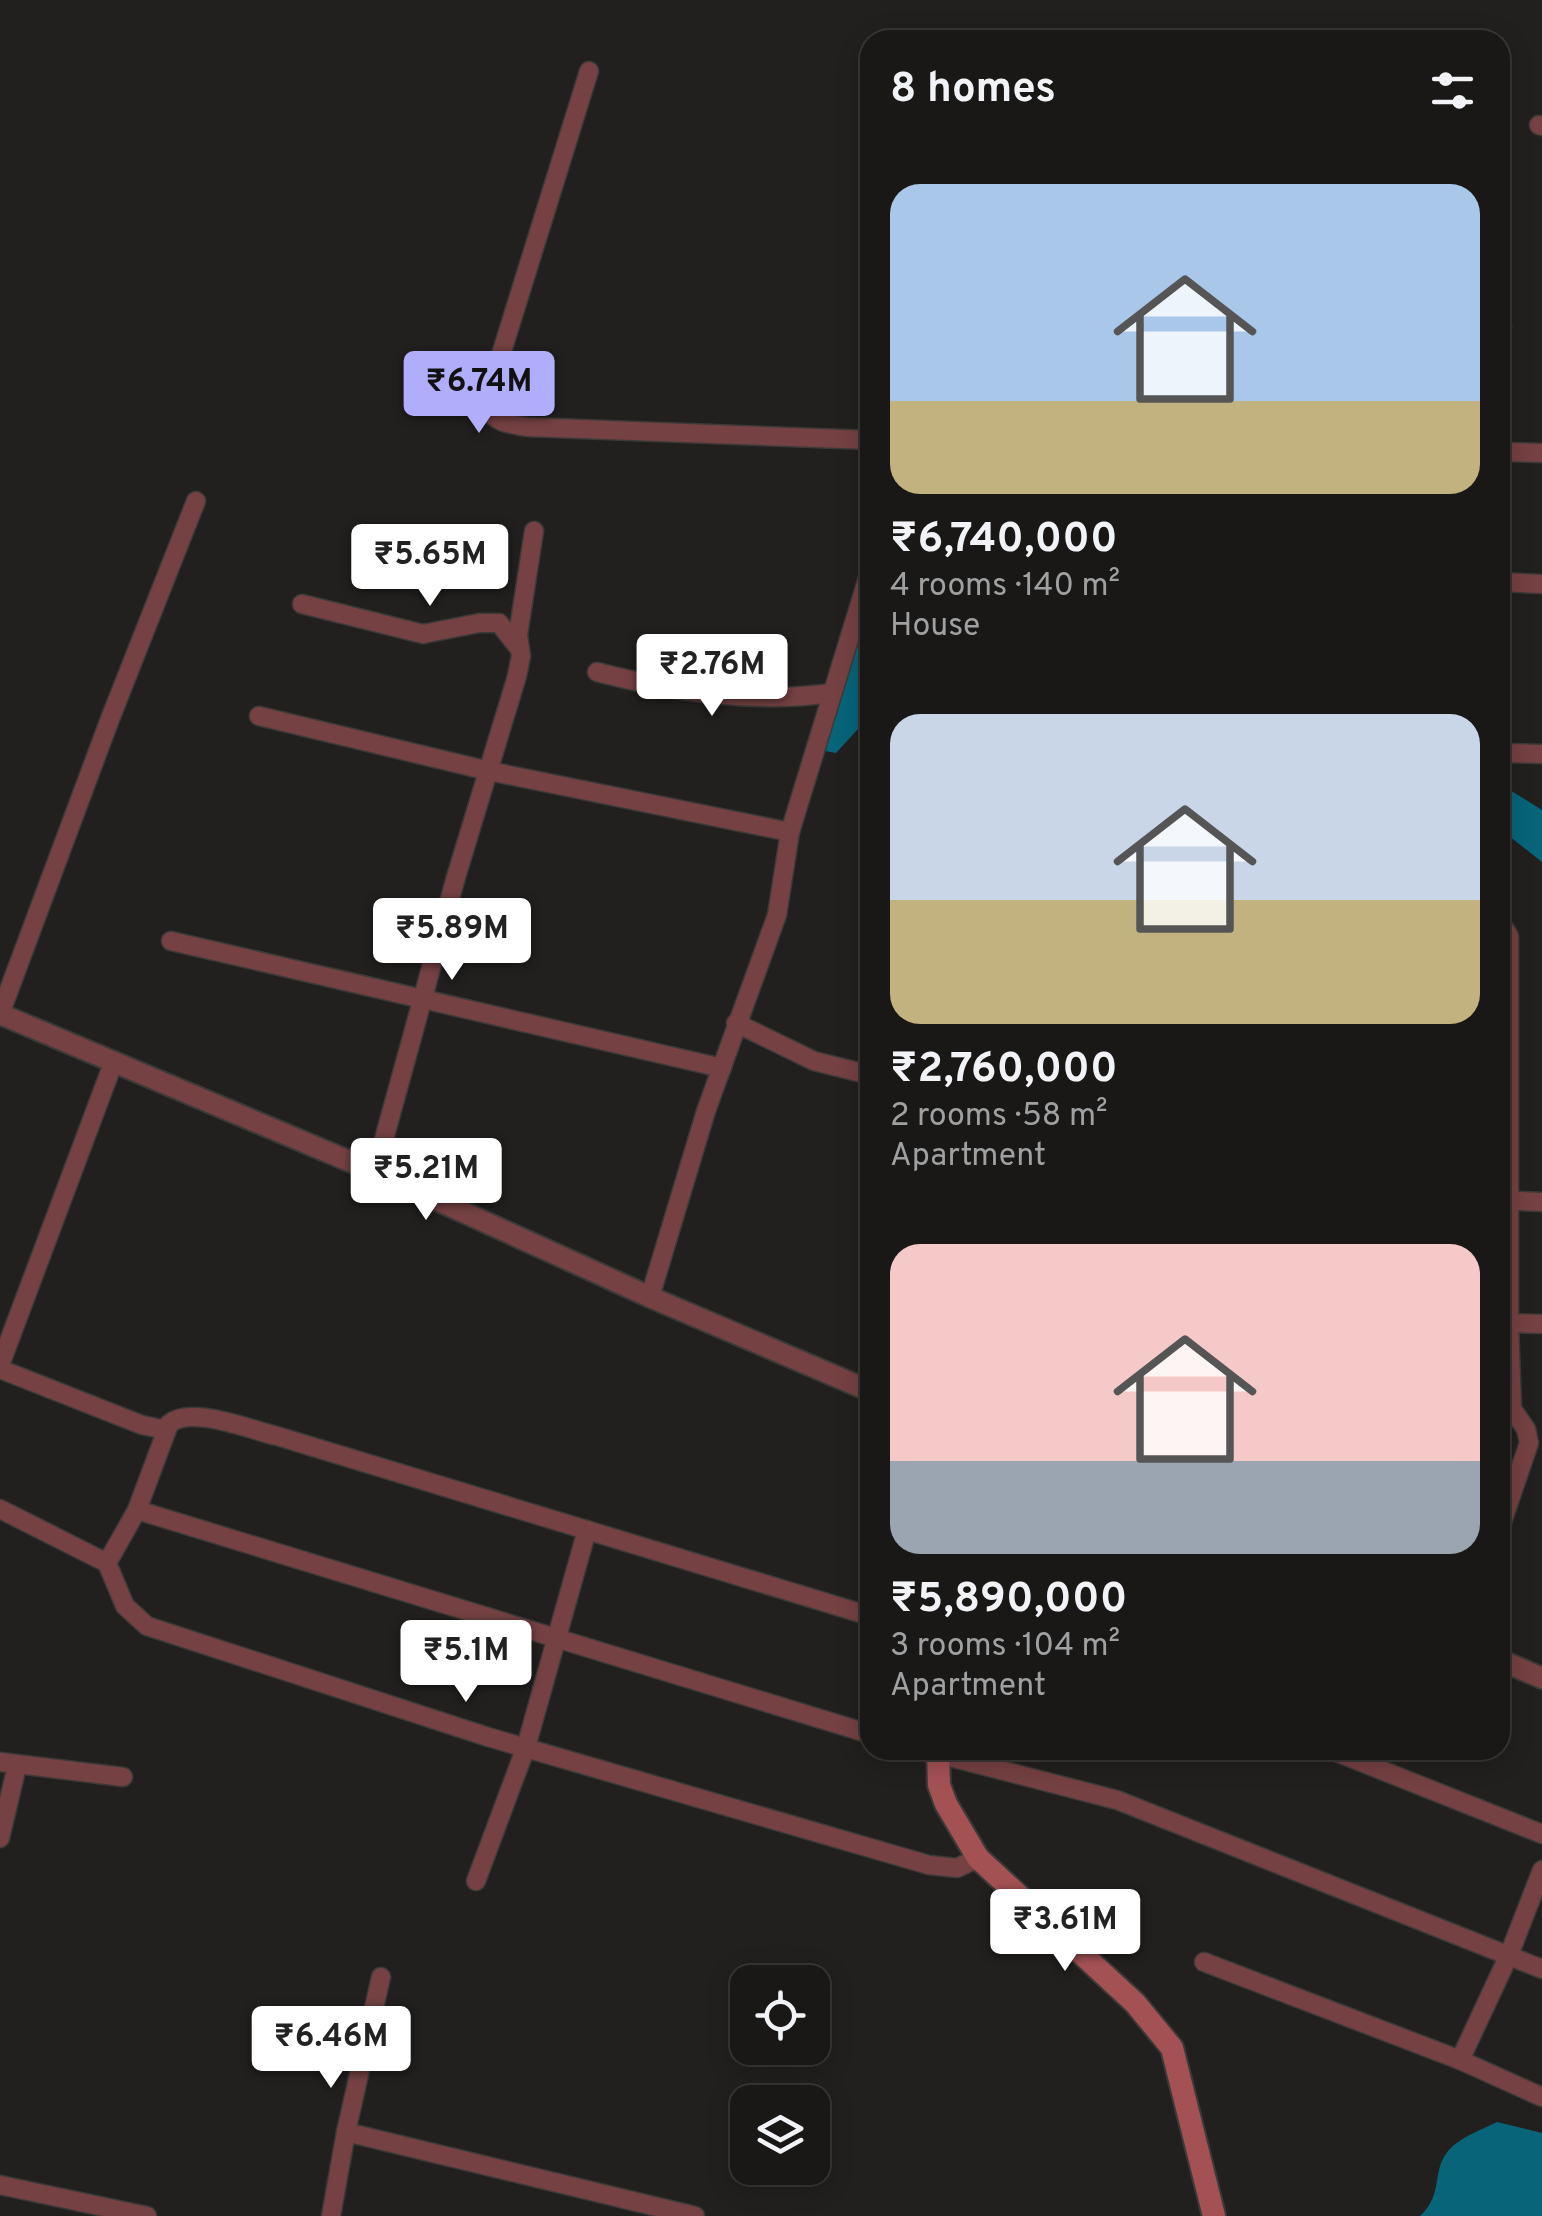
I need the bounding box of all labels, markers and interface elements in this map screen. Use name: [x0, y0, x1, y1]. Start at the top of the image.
icon: filters: [1425, 63, 1480, 118]
text: 8 homes: [890, 64, 1056, 117]
icon: home: [1095, 249, 1275, 429]
pin: ₹6.74M: [398, 351, 560, 436]
text: ₹6.74M: [426, 363, 532, 403]
text: ₹6,740,000: [890, 514, 1118, 567]
pin: ₹5.65M: [349, 524, 511, 609]
text: ₹5.65M: [373, 536, 487, 576]
text: 4 rooms · 140 m²: [890, 567, 1120, 607]
text: House: [890, 607, 980, 647]
pin: ₹2.76M: [631, 634, 793, 719]
text: ₹2.76M: [659, 646, 765, 686]
icon: home: [1095, 779, 1275, 959]
pin: ₹5.89M: [371, 898, 533, 983]
text: ₹5.89M: [395, 910, 509, 950]
text: ₹2,760,000: [890, 1044, 1118, 1097]
text: 2 rooms · 58 m²: [890, 1097, 1108, 1137]
text: Apartment: [890, 1137, 1046, 1177]
pin: ₹5.21M: [345, 1138, 507, 1223]
text: ₹5.21M: [373, 1150, 479, 1190]
icon: home: [1095, 1309, 1275, 1489]
text: ₹5,890,000: [890, 1574, 1127, 1627]
pin: ₹5.1M: [396, 1620, 536, 1705]
text: 3 rooms · 104 m²: [890, 1627, 1120, 1667]
text: ₹5.1M: [423, 1632, 510, 1672]
text: Apartment: [890, 1667, 1046, 1707]
pin: ₹3.61M: [984, 1889, 1146, 1974]
text: ₹3.61M: [1012, 1901, 1118, 1941]
map controls: [730, 1965, 830, 2185]
button: locate: [730, 1965, 830, 2065]
pin: ₹6.46M: [250, 2006, 412, 2091]
text: ₹6.46M: [274, 2018, 388, 2058]
button: layers: [730, 2085, 830, 2185]

